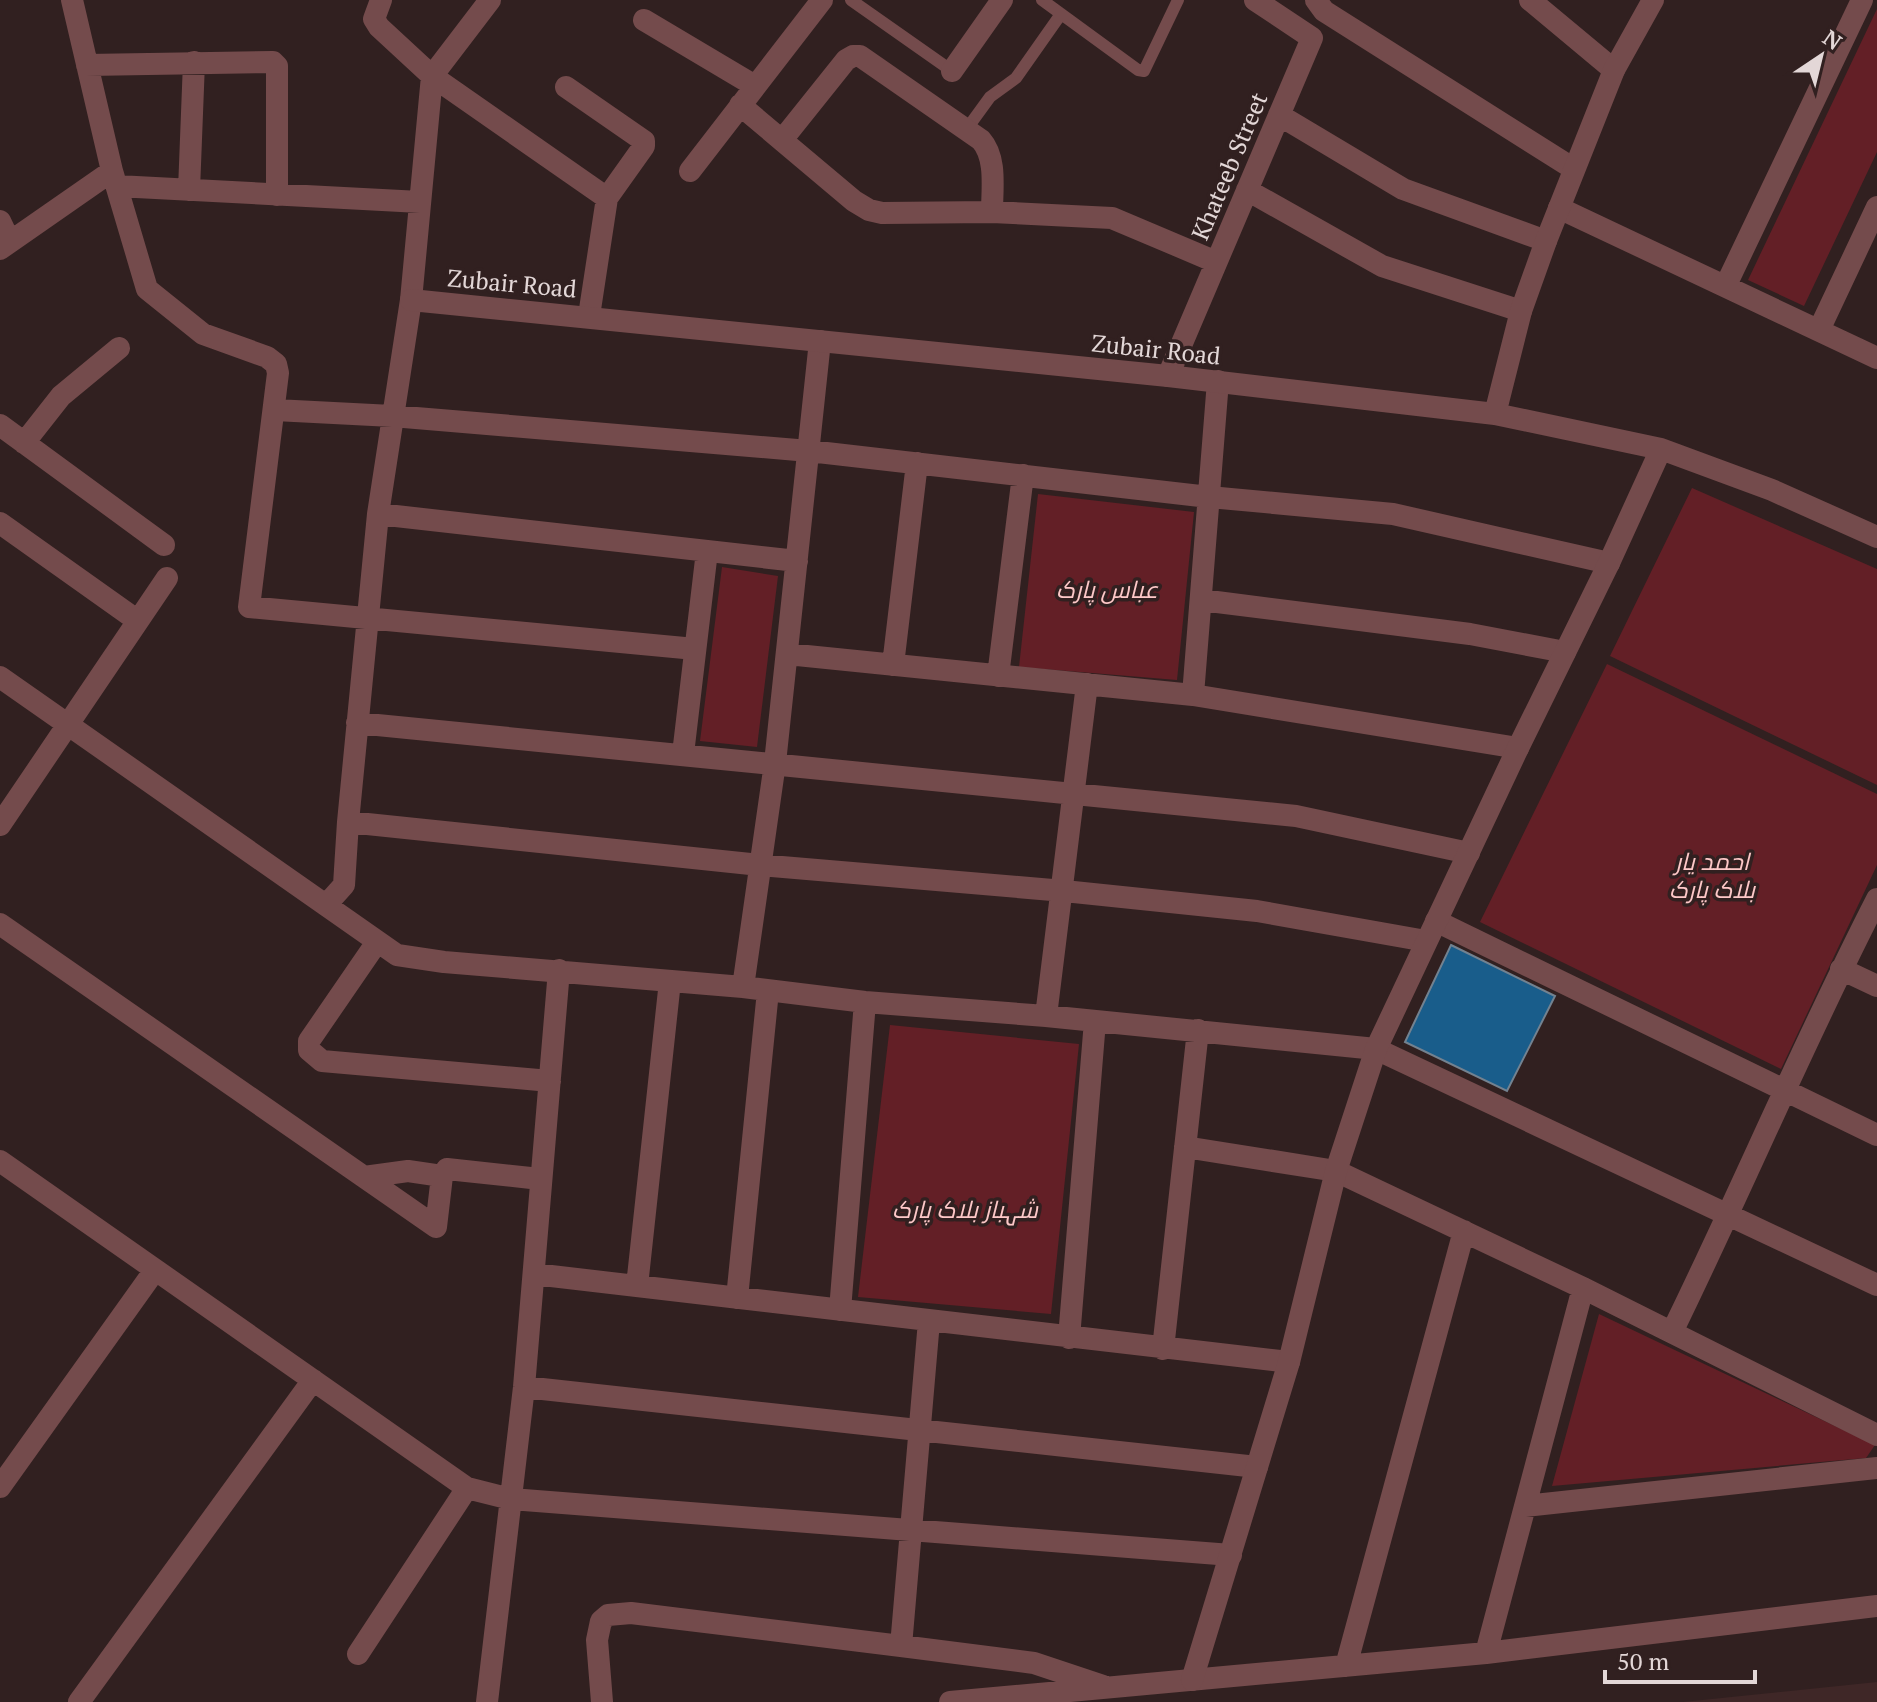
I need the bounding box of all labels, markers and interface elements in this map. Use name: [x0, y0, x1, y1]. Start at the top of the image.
north arrow: [1781, 16, 1861, 96]
text: N: [1818, 23, 1848, 56]
street label: Khateeb Street: [1183, 87, 1275, 245]
street label: Zubair Road: [446, 261, 578, 305]
street label: Zubair Road: [1090, 326, 1222, 372]
park label: عباس پارک: [1056, 573, 1159, 606]
park label: احمد یار بلاک پارک: [1669, 845, 1756, 906]
park label: شہباز بلاک پارک: [892, 1193, 1039, 1226]
scale bar: [1605, 1634, 1755, 1684]
text: 50 m: [1617, 1645, 1669, 1677]

